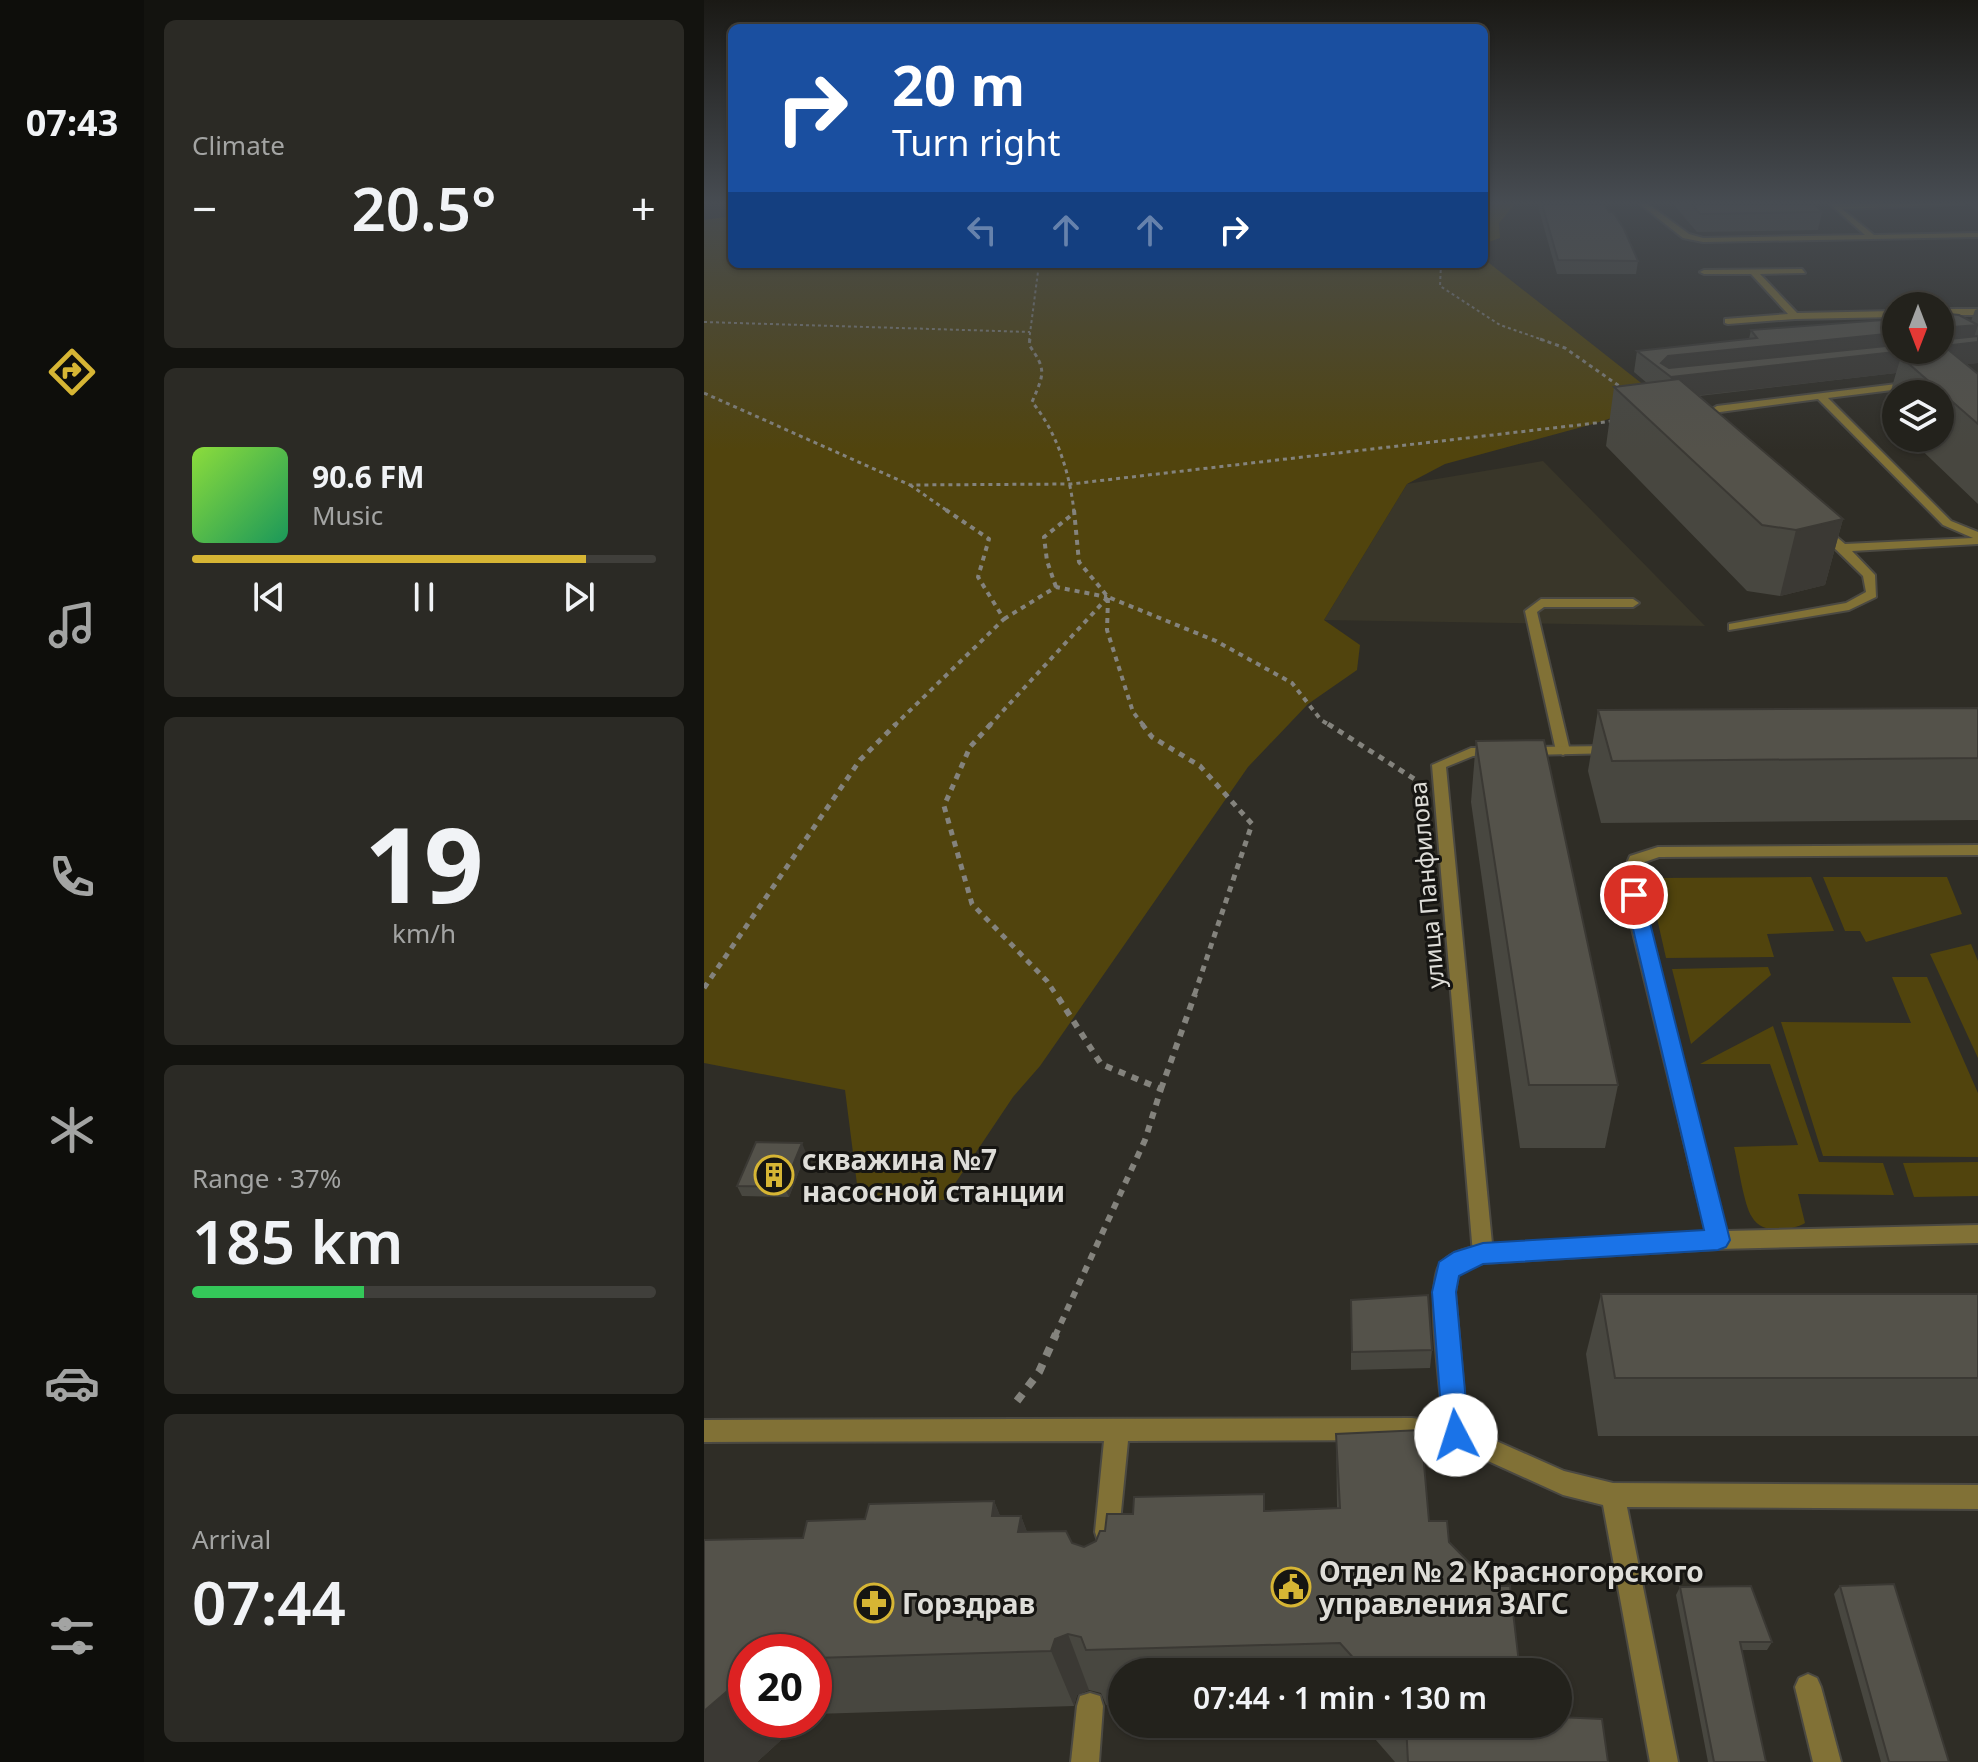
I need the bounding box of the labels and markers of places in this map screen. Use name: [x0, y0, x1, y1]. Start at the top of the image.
pin: [1600, 861, 1668, 929]
place label: скважина №7 насосной станции: [802, 1140, 1065, 1210]
building icon: скважина №7 насосной станции: [753, 1154, 795, 1196]
place label: Отдел № 2 Красногорского управления ЗАГС: [1318, 1552, 1704, 1622]
public building icon: Отдел № 2 Красногорского управления ЗАГС: [1270, 1566, 1312, 1608]
pharmacy icon: Горздрав: [853, 1582, 895, 1624]
place label: Горздрав: [902, 1584, 1035, 1622]

